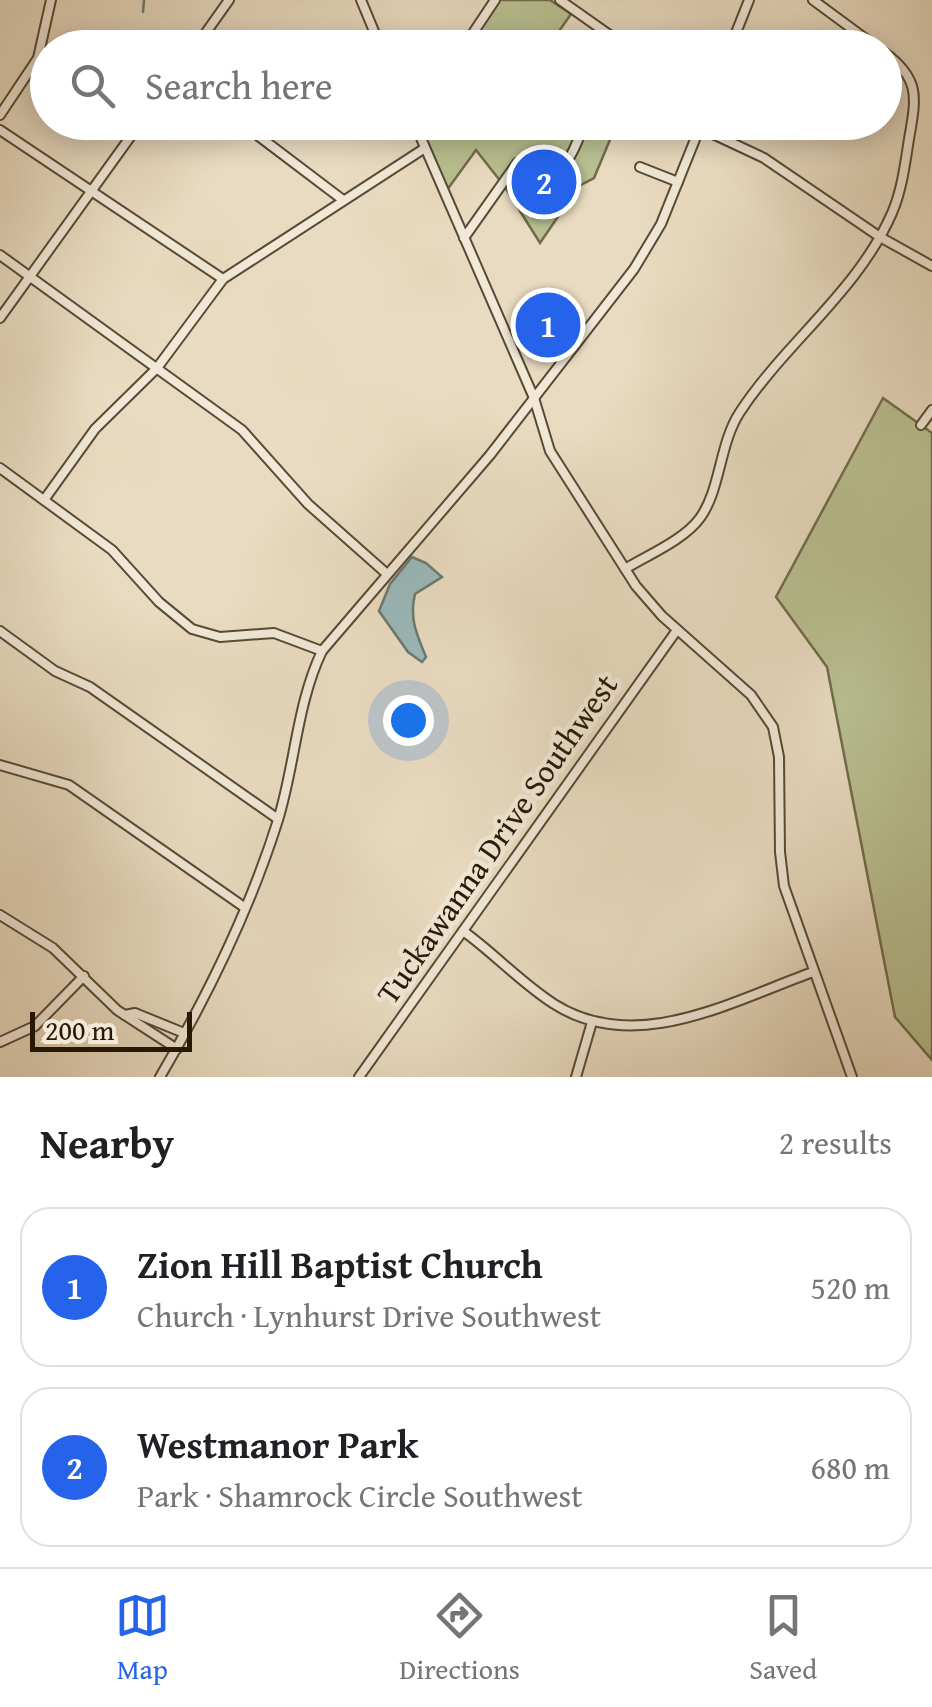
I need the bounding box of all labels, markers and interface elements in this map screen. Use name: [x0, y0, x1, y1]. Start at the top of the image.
search box: [30, 30, 902, 140]
text: Search here: [145, 57, 333, 113]
icon: search: [65, 58, 120, 113]
pin: 2: [512, 144, 576, 220]
pin: 1: [516, 288, 580, 362]
street label: Tuckawanna Drive Southwest: [364, 664, 629, 1013]
your location: [383, 695, 434, 746]
scale bar: [30, 1007, 192, 1052]
text: 200 m: [45, 1009, 114, 1050]
text: Nearby: [40, 1112, 174, 1173]
text: 2 results: [779, 1119, 892, 1166]
text: Zion Hill Baptist Church: [137, 1236, 543, 1292]
text: 1: [66, 1264, 83, 1311]
text: 520 m: [811, 1264, 890, 1311]
text: Church · Lynhurst Drive Southwest: [137, 1292, 601, 1339]
text: Westmanor Park: [137, 1416, 418, 1472]
text: 2: [66, 1444, 83, 1491]
text: 680 m: [811, 1444, 890, 1491]
text: Park · Shamrock Circle Southwest: [137, 1472, 583, 1519]
tab: Map: [115, 1588, 170, 1689]
tab: Directions: [399, 1588, 520, 1689]
tab: Saved: [749, 1588, 817, 1689]

